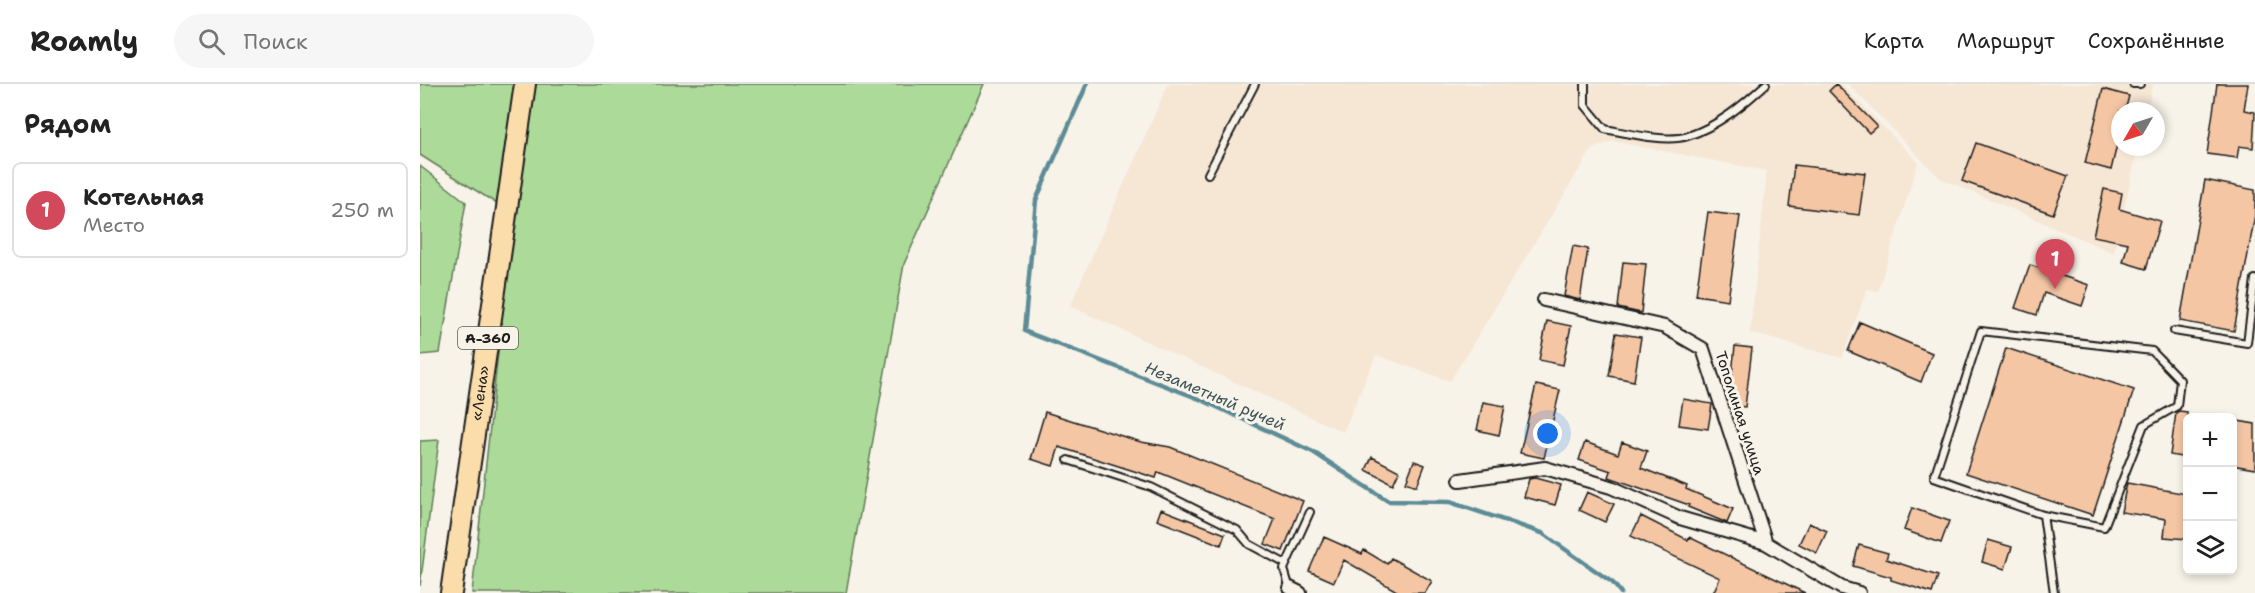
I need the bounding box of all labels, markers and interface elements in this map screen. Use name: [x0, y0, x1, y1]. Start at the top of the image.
search box: [174, 14, 594, 68]
text: Roamly: [30, 22, 138, 60]
icon: search: [195, 25, 228, 58]
text: Поиск: [243, 27, 308, 56]
text: Карта: [1864, 27, 1924, 55]
text: Маршрут: [1957, 27, 2055, 55]
text: Сохранённые: [2088, 27, 2225, 55]
north arrow: [2111, 102, 2165, 156]
text: Рядом: [24, 106, 111, 141]
text: Котельная: [83, 183, 204, 212]
text: 1: [41, 197, 50, 223]
text: 250 m: [330, 197, 394, 223]
text: Место: [83, 212, 145, 238]
pin: 1: [2036, 240, 2074, 289]
road number: А-360: [458, 327, 518, 349]
street label: Тополиная улица: [1711, 349, 1770, 478]
water label: Незаметный ручей: [1142, 357, 1288, 435]
street label: «Лена»: [466, 364, 494, 422]
map controls: [2183, 413, 2237, 575]
button: +: [2183, 413, 2237, 467]
your location: [1533, 419, 1562, 448]
button: −: [2183, 467, 2237, 521]
button: layers: [2183, 521, 2237, 575]

